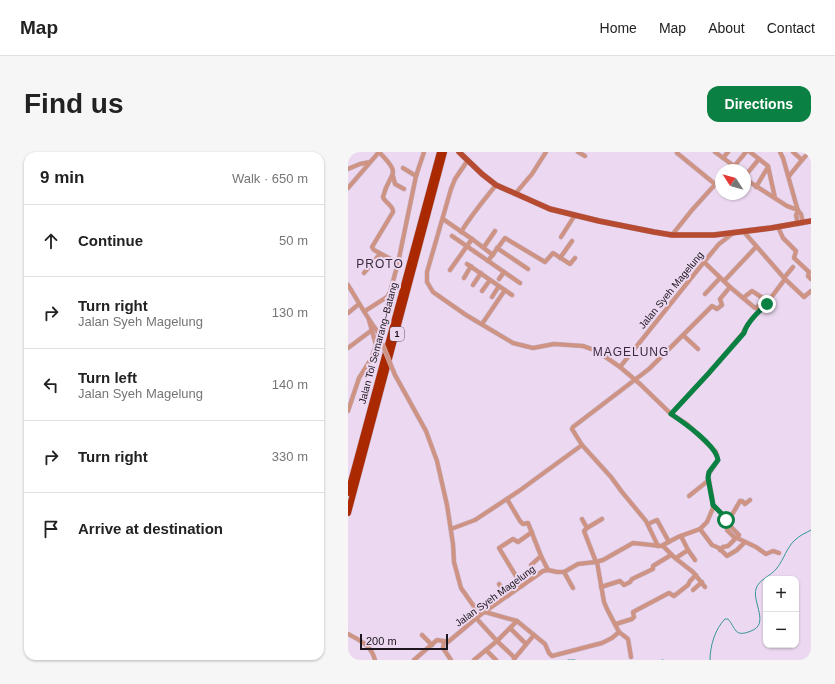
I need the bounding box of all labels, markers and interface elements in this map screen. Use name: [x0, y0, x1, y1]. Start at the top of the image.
text: Map: [20, 17, 58, 38]
text: Home: [600, 20, 637, 36]
text: Map: [659, 20, 686, 36]
text: About: [708, 20, 745, 36]
text: Contact: [767, 20, 815, 36]
button: Directions: [707, 86, 811, 122]
text: Find us: [24, 88, 124, 119]
north arrow: [715, 164, 751, 200]
text: 9 min: [40, 168, 84, 187]
text: Walk · 650 m: [232, 171, 308, 186]
icon: ahead: [40, 230, 62, 252]
text: Continue: [78, 232, 143, 249]
text: 50 m: [279, 233, 308, 248]
street label: Jalan Syeh Magelung: [636, 249, 706, 331]
district label: PROTO: [356, 257, 404, 271]
street label: Jalan Tol Semarang–Batang: [356, 281, 400, 405]
route end: [758, 295, 776, 313]
text: Turn right: [78, 297, 148, 314]
icon: right: [40, 302, 62, 324]
text: 130 m: [272, 305, 308, 320]
text: Jalan Syeh Magelung: [78, 314, 203, 329]
road number: 1: [390, 327, 404, 341]
district label: MAGELUNG: [593, 345, 669, 359]
text: Turn left: [78, 369, 137, 386]
icon: left: [40, 374, 62, 396]
text: 140 m: [272, 377, 308, 392]
text: Jalan Syeh Magelung: [78, 386, 203, 401]
icon: right: [40, 446, 62, 468]
text: Turn right: [78, 448, 148, 465]
text: 330 m: [272, 449, 308, 464]
route start: [717, 511, 735, 529]
icon: arrive: [40, 518, 62, 540]
text: Arrive at destination: [78, 520, 223, 537]
street label: Jalan Syeh Magelung: [453, 563, 537, 629]
map controls: [763, 576, 799, 648]
button: +: [763, 576, 799, 612]
button: −: [763, 612, 799, 648]
scale bar: [360, 632, 448, 651]
text: 200 m: [366, 635, 397, 647]

